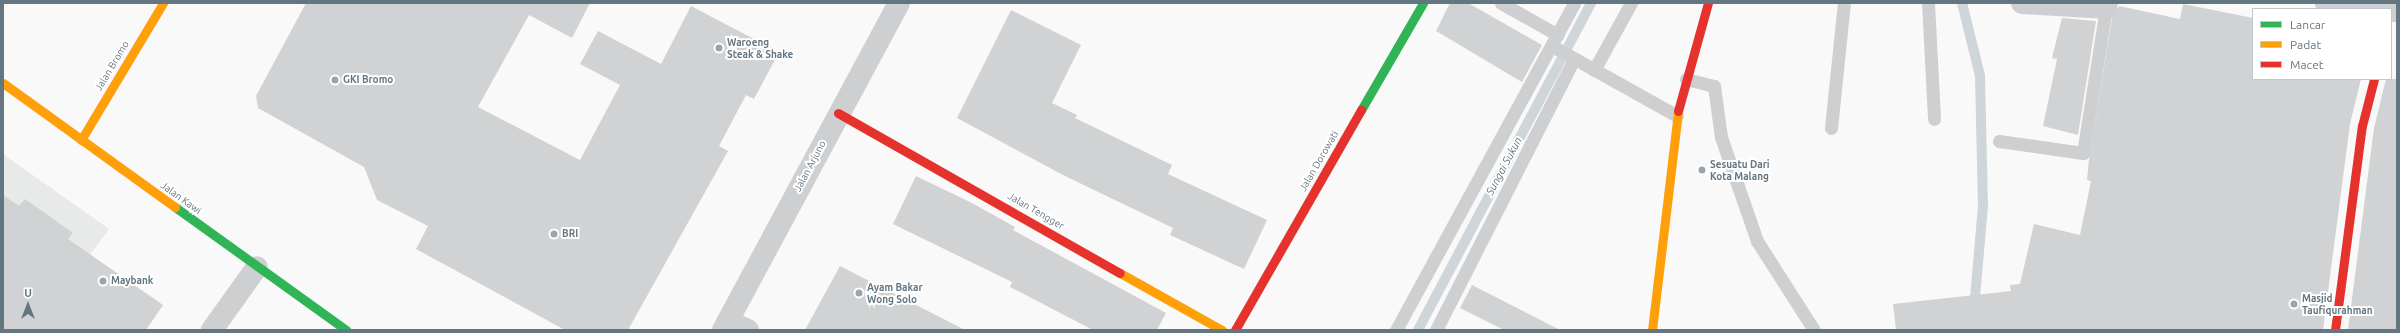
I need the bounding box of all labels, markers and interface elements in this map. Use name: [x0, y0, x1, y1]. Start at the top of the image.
legend: [2252, 8, 2392, 80]
text: Lancar: [2290, 18, 2325, 31]
place label: Waroeng Steak & Shake: [727, 36, 793, 60]
text: Padat: [2290, 38, 2321, 51]
street label: Jalan Bromo: [92, 39, 132, 93]
marker: Waroeng Steak & Shake: [714, 43, 724, 53]
text: Macet: [2290, 58, 2323, 71]
place label: GKI Bromo: [343, 74, 393, 86]
marker: GKI Bromo: [330, 75, 340, 85]
street label: Jalan Dorowati: [1297, 129, 1341, 193]
water label: Sungai Sukun: [1483, 135, 1525, 197]
street label: Jalan Arjuno: [792, 139, 828, 193]
place label: Sesuatu Dari Kota Malang: [1710, 158, 1770, 182]
marker: Sesuatu Dari Kota Malang: [1697, 165, 1707, 175]
street label: Jalan Kawi: [158, 179, 204, 217]
street label: Jalan Tengger: [1006, 190, 1066, 232]
place label: BRI: [562, 228, 578, 240]
marker: BRI: [549, 229, 559, 239]
place label: Maybank: [111, 275, 153, 287]
marker: Maybank: [98, 276, 108, 286]
place label: Ayam Bakar Wong Solo: [867, 281, 923, 304]
north arrow: [8, 285, 48, 325]
text: U: [24, 287, 32, 299]
marker: Ayam Bakar Wong Solo: [854, 288, 864, 298]
place label: Masjid Taufiqurahman: [2302, 292, 2373, 316]
marker: Masjid Taufiqurahman: [2289, 299, 2299, 309]

